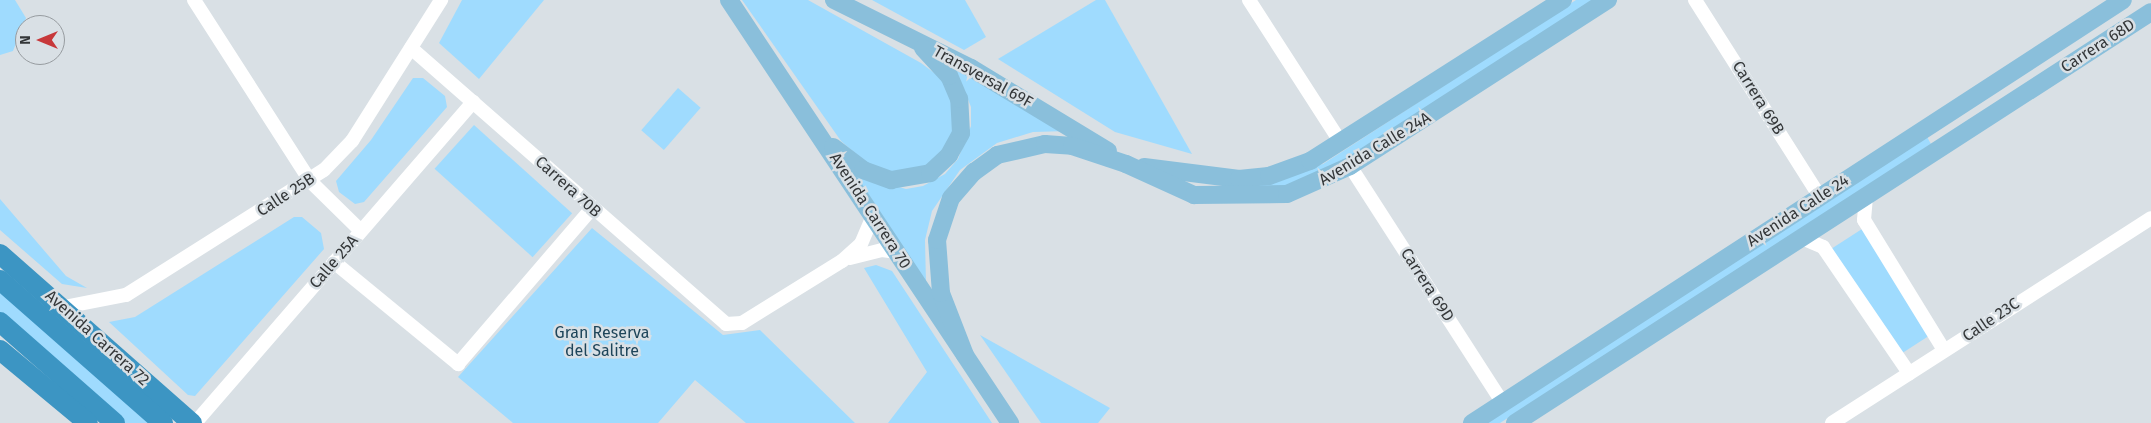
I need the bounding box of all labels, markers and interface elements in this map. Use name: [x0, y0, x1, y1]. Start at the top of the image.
north arrow: [15, 15, 65, 65]
street label: Carrera 68D: [2057, 15, 2139, 77]
text: N: [17, 35, 34, 45]
street label: Transversal 69F: [930, 42, 1036, 112]
street label: Carrera 69B: [1728, 58, 1788, 138]
street label: Avenida Calle 24A: [1316, 108, 1434, 190]
street label: Avenida Carrera 70: [825, 149, 915, 273]
street label: Carrera 70B: [531, 152, 605, 222]
street label: Calle 25B: [253, 169, 319, 221]
street label: Avenida Calle 24: [1743, 171, 1853, 251]
street label: Calle 25A: [306, 231, 362, 293]
street label: Carrera 69D: [1396, 245, 1458, 325]
street label: Avenida Carrera 72: [41, 286, 153, 390]
street label: Calle 23C: [1959, 294, 2023, 346]
park label: Gran Reserva del Salitre: [555, 323, 649, 361]

